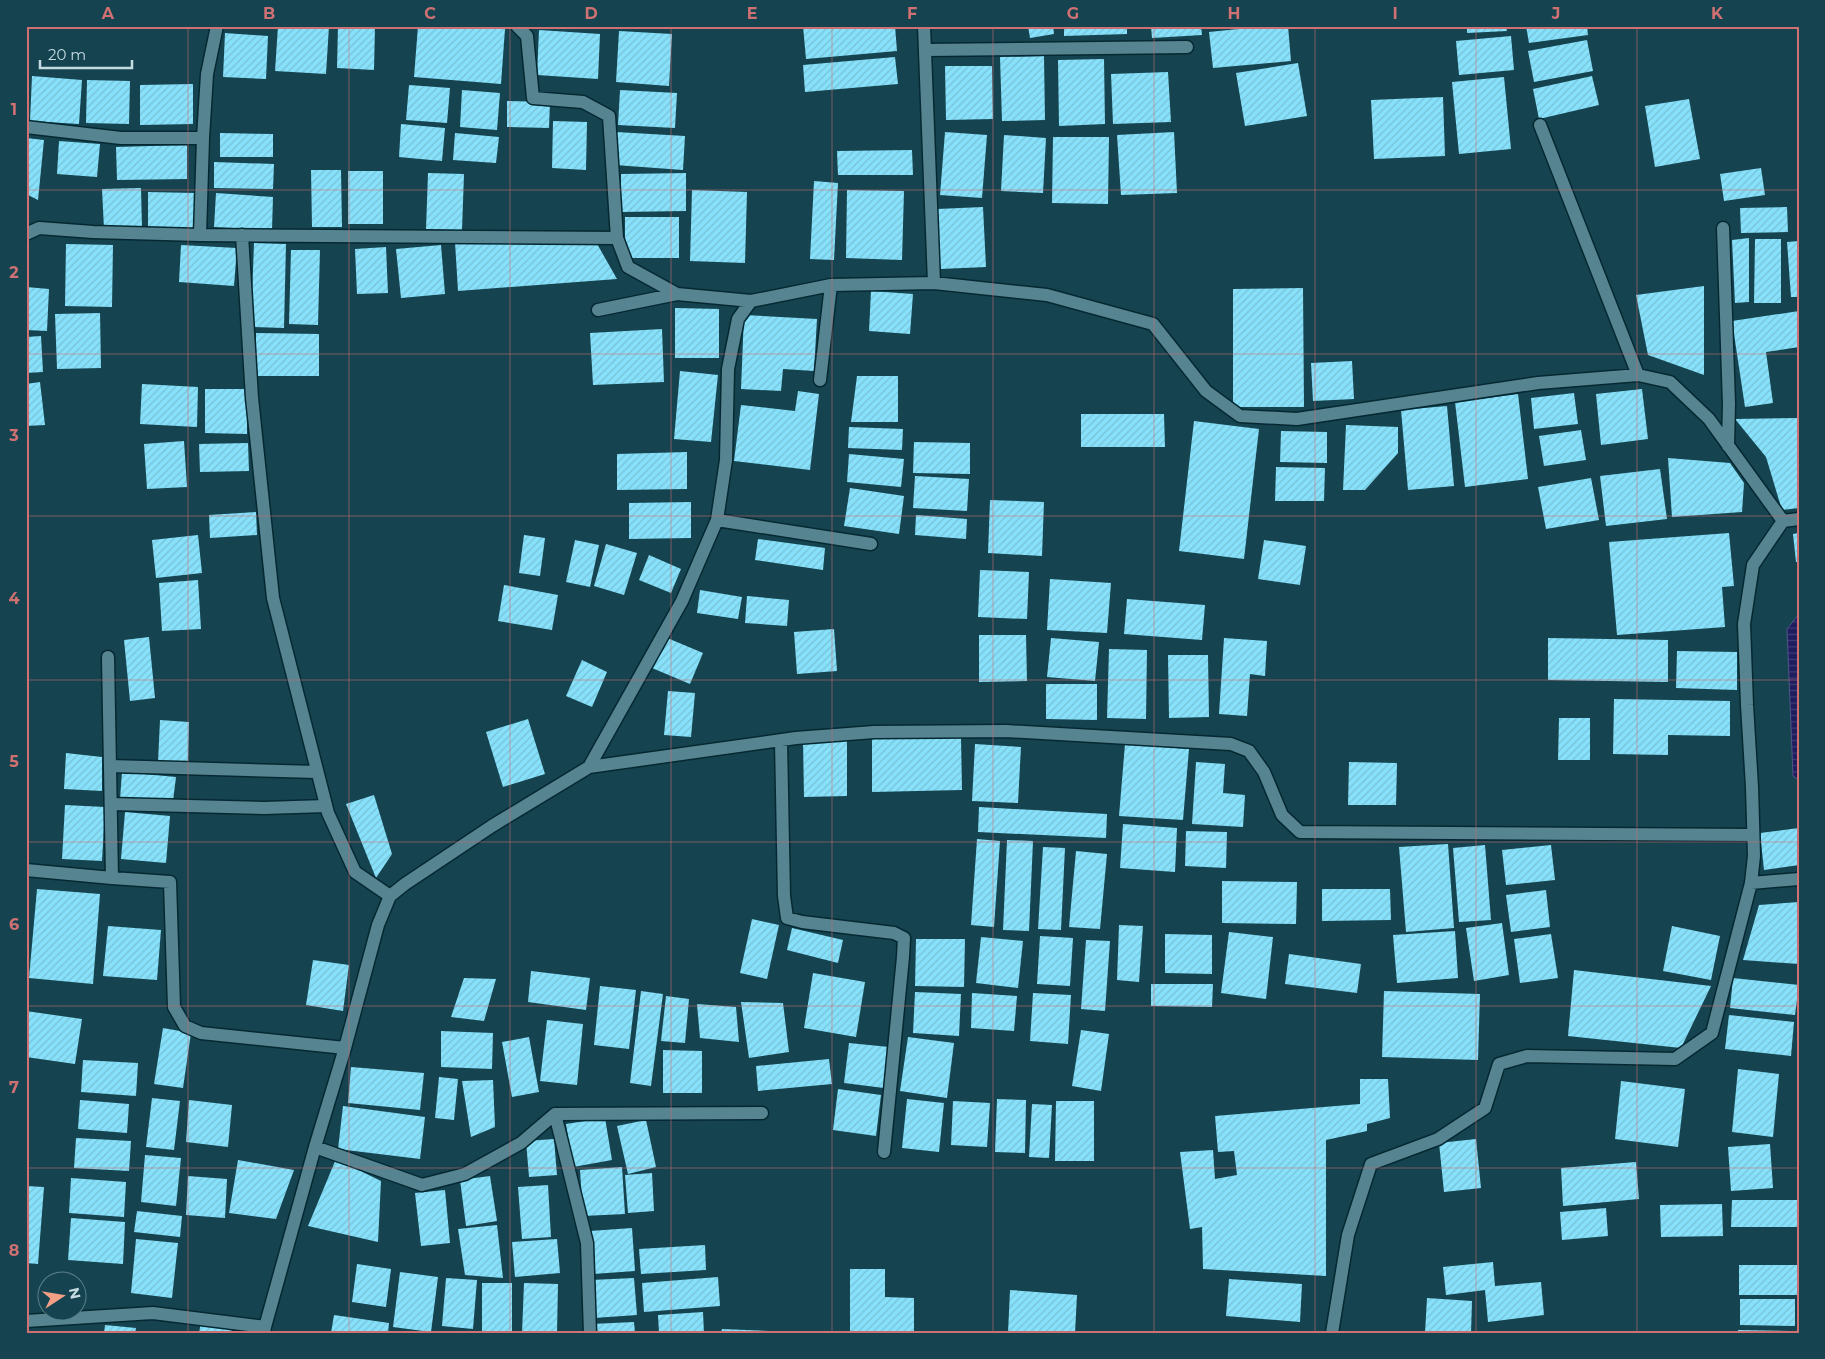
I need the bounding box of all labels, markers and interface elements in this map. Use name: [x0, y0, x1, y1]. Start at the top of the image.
text: A: [101, 4, 115, 23]
text: B: [263, 4, 275, 23]
text: C: [424, 4, 436, 23]
text: D: [584, 4, 598, 23]
text: E: [747, 4, 757, 23]
text: F: [907, 4, 917, 23]
text: G: [1067, 4, 1079, 23]
text: H: [1228, 4, 1240, 23]
text: I: [1392, 4, 1398, 23]
text: J: [1551, 4, 1560, 23]
text: K: [1711, 4, 1724, 23]
scale bar: [40, 38, 132, 70]
text: 20 m: [48, 45, 86, 64]
text: 1: [11, 100, 17, 119]
text: 2: [9, 263, 19, 282]
text: 3: [8, 426, 19, 445]
text: 4: [8, 589, 20, 608]
text: 5: [9, 752, 19, 771]
text: 6: [9, 915, 19, 934]
text: 7: [9, 1078, 19, 1097]
text: 8: [9, 1241, 19, 1260]
north arrow: [38, 1272, 88, 1322]
text: N: [65, 1286, 85, 1301]

